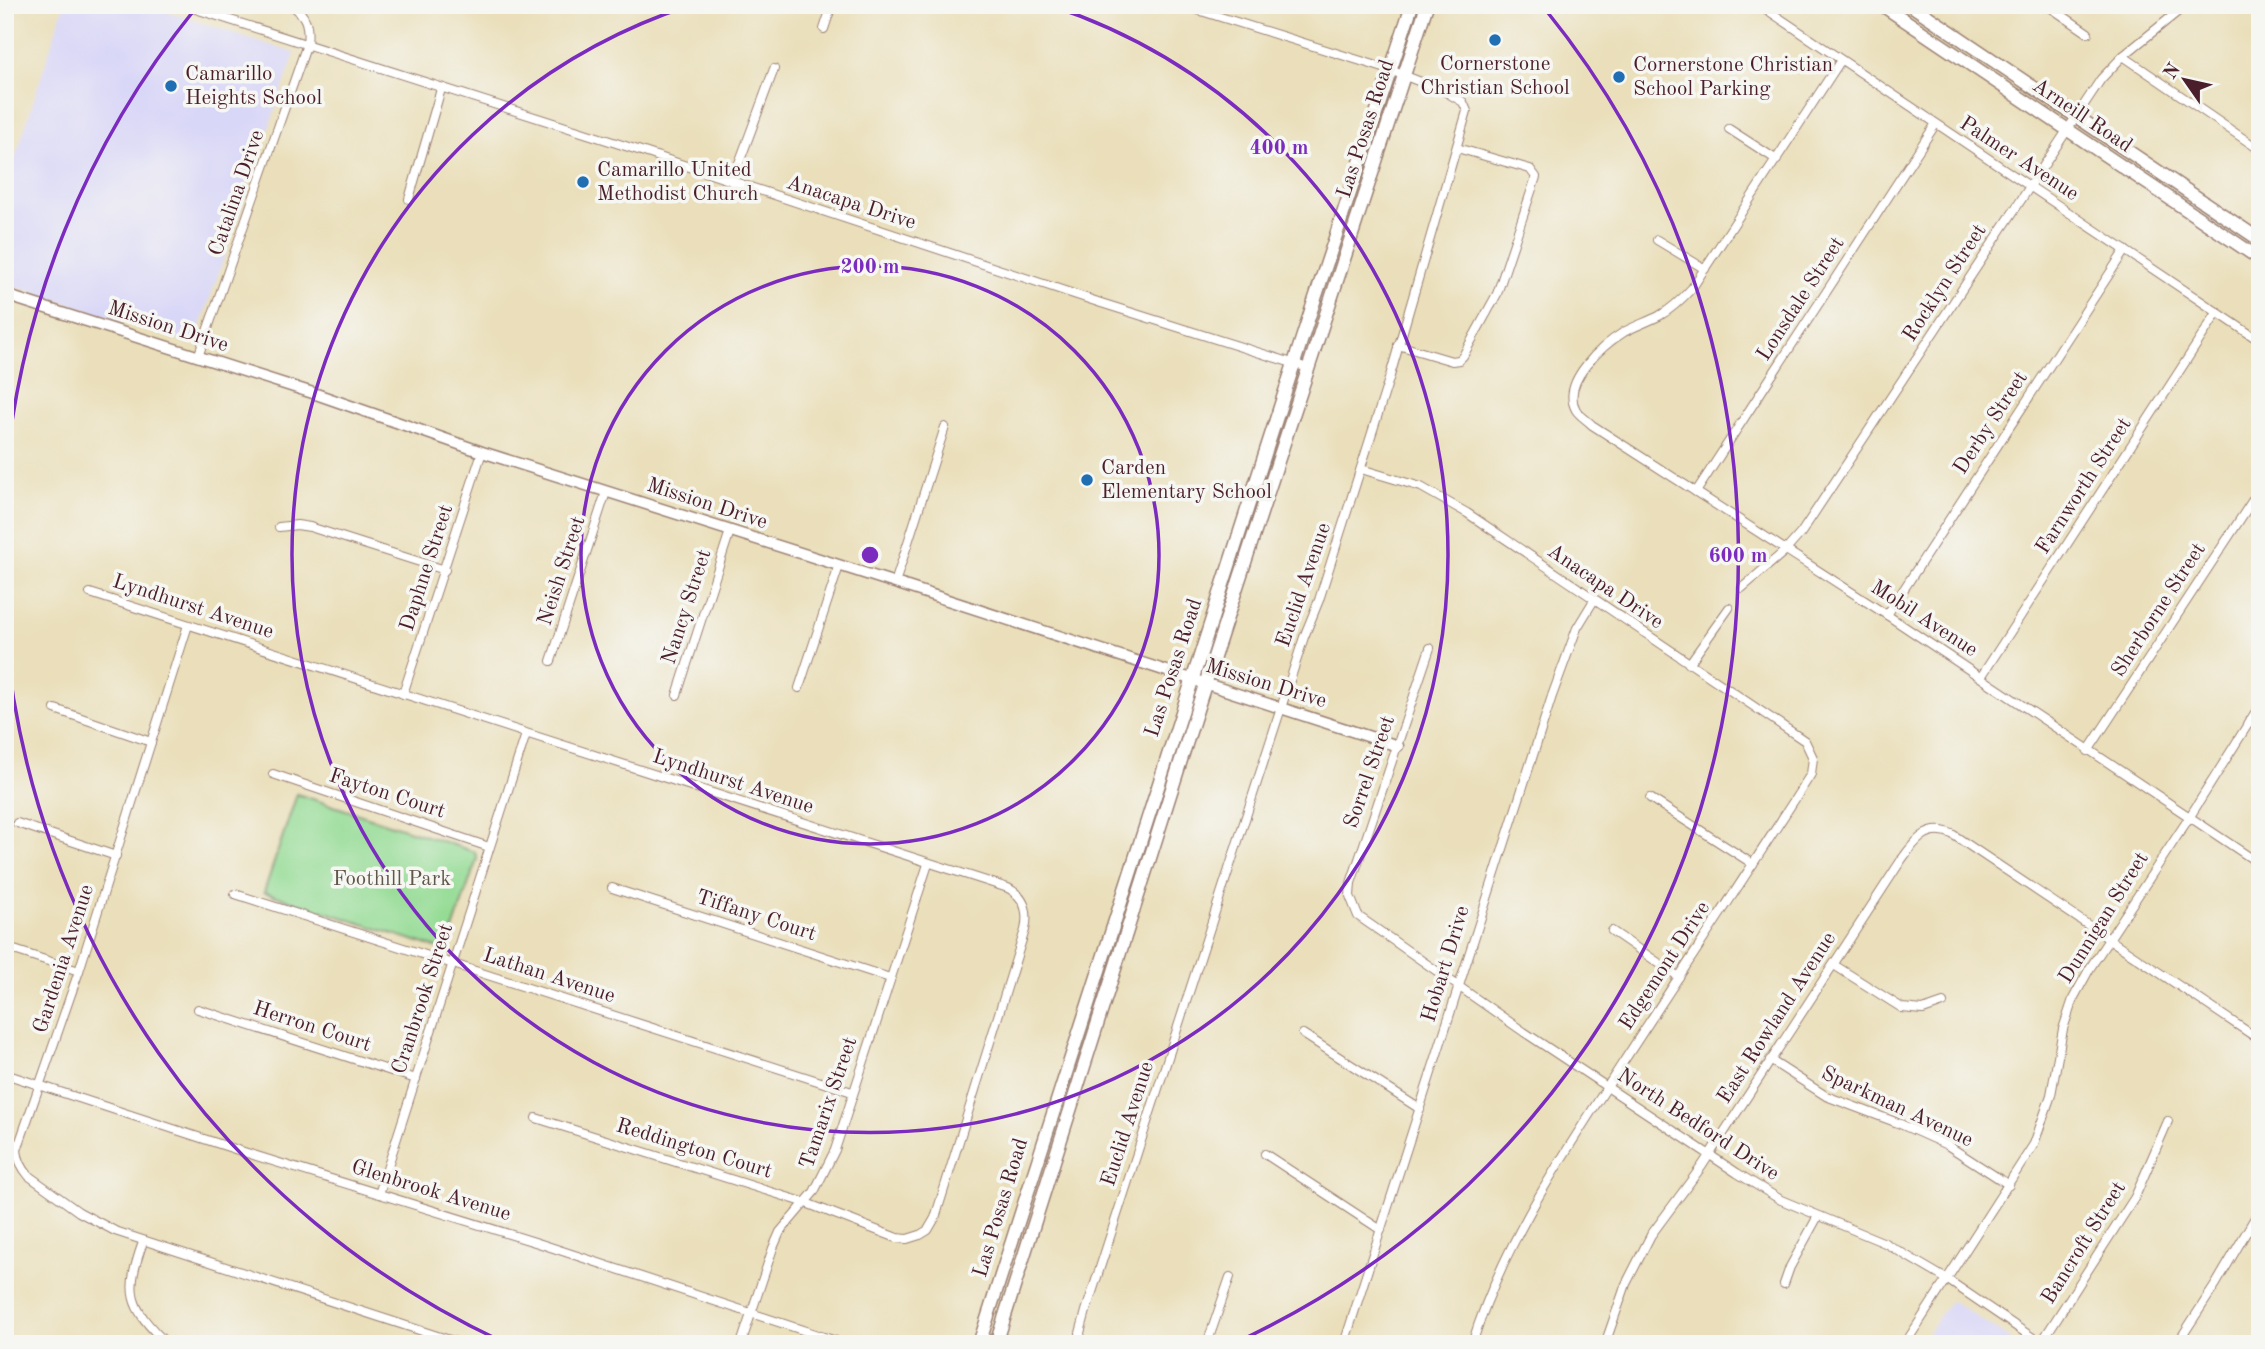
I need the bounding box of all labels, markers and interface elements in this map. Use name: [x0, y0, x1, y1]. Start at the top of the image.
marker: Cornerstone Christian School: [1487, 32, 1503, 48]
north arrow: [2150, 46, 2220, 116]
place label: Cornerstone Christian School: [1420, 54, 1570, 99]
place label: Cornerstone Christian School Parking: [1633, 55, 1833, 100]
street label: Las Posas Road: [1334, 57, 1398, 201]
text: N: [2161, 60, 2185, 83]
place label: Camarillo Heights School: [185, 64, 322, 109]
marker: Cornerstone Christian School Parking: [1611, 69, 1627, 85]
street label: Arneill Road: [2028, 75, 2136, 157]
marker: Camarillo Heights School: [163, 78, 179, 94]
street label: Palmer Avenue: [1956, 113, 2082, 205]
street label: Catalina Drive: [206, 127, 268, 259]
text: 400 m: [1249, 138, 1309, 159]
place label: Camarillo United Methodist Church: [597, 160, 758, 205]
street label: Anacapa Drive: [784, 172, 918, 234]
marker: Camarillo United Methodist Church: [575, 174, 591, 190]
street label: Rocklyn Street: [1899, 221, 1991, 345]
street label: Lonsdale Street: [1753, 233, 1849, 365]
text: 200 m: [840, 257, 900, 278]
street label: Mission Drive: [105, 298, 231, 356]
street label: Derby Street: [1950, 368, 2032, 478]
street label: Farnworth Street: [2032, 414, 2136, 558]
place label: Carden Elementary School: [1101, 458, 1272, 503]
marker: Carden Elementary School: [1079, 472, 1095, 488]
street label: Mission Drive: [644, 475, 770, 533]
street label: Daphne Street: [397, 502, 457, 634]
street label: Neish Street: [534, 514, 590, 628]
street label: Euclid Avenue: [1273, 520, 1335, 650]
street label: Sherborne Street: [2108, 539, 2210, 681]
street label: Anacapa Drive: [1543, 541, 1667, 633]
centre of rings: [858, 543, 882, 567]
text: 600 m: [1708, 546, 1768, 567]
street label: Nancy Street: [659, 547, 715, 667]
street label: Lyndhurst Avenue: [110, 571, 276, 643]
street label: Mobil Avenue: [1867, 577, 1981, 661]
street label: Las Posas Road: [1142, 596, 1206, 740]
street label: Mission Drive: [1203, 656, 1329, 712]
street label: Sorrel Street: [1341, 713, 1399, 831]
street label: Lyndhurst Avenue: [650, 746, 816, 818]
street label: Fayton Court: [326, 765, 448, 823]
street label: Dunnigan Street: [2055, 849, 2153, 987]
park label: Foothill Park: [333, 869, 451, 890]
street label: Gardenia Avenue: [30, 882, 98, 1036]
street label: Tiffany Court: [693, 887, 819, 945]
street label: Edgemont Drive: [1616, 898, 1714, 1034]
street label: Hobart Drive: [1418, 903, 1474, 1025]
street label: Cranbrook Street: [389, 921, 457, 1077]
street label: East Rowland Avenue: [1714, 929, 1840, 1107]
street label: Lathan Avenue: [480, 945, 618, 1007]
street label: Herron Court: [250, 998, 374, 1056]
street label: Tamarix Street: [797, 1034, 861, 1172]
street label: Euclid Avenue: [1098, 1059, 1158, 1189]
street label: Sparkman Avenue: [1818, 1063, 1976, 1151]
street label: North Bedford Drive: [1613, 1065, 1783, 1185]
street label: Reddington Court: [614, 1115, 774, 1183]
street label: Las Posas Road: [970, 1136, 1032, 1280]
street label: Glenbrook Avenue: [349, 1157, 513, 1225]
street label: Bancroft Street: [2038, 1178, 2130, 1308]

